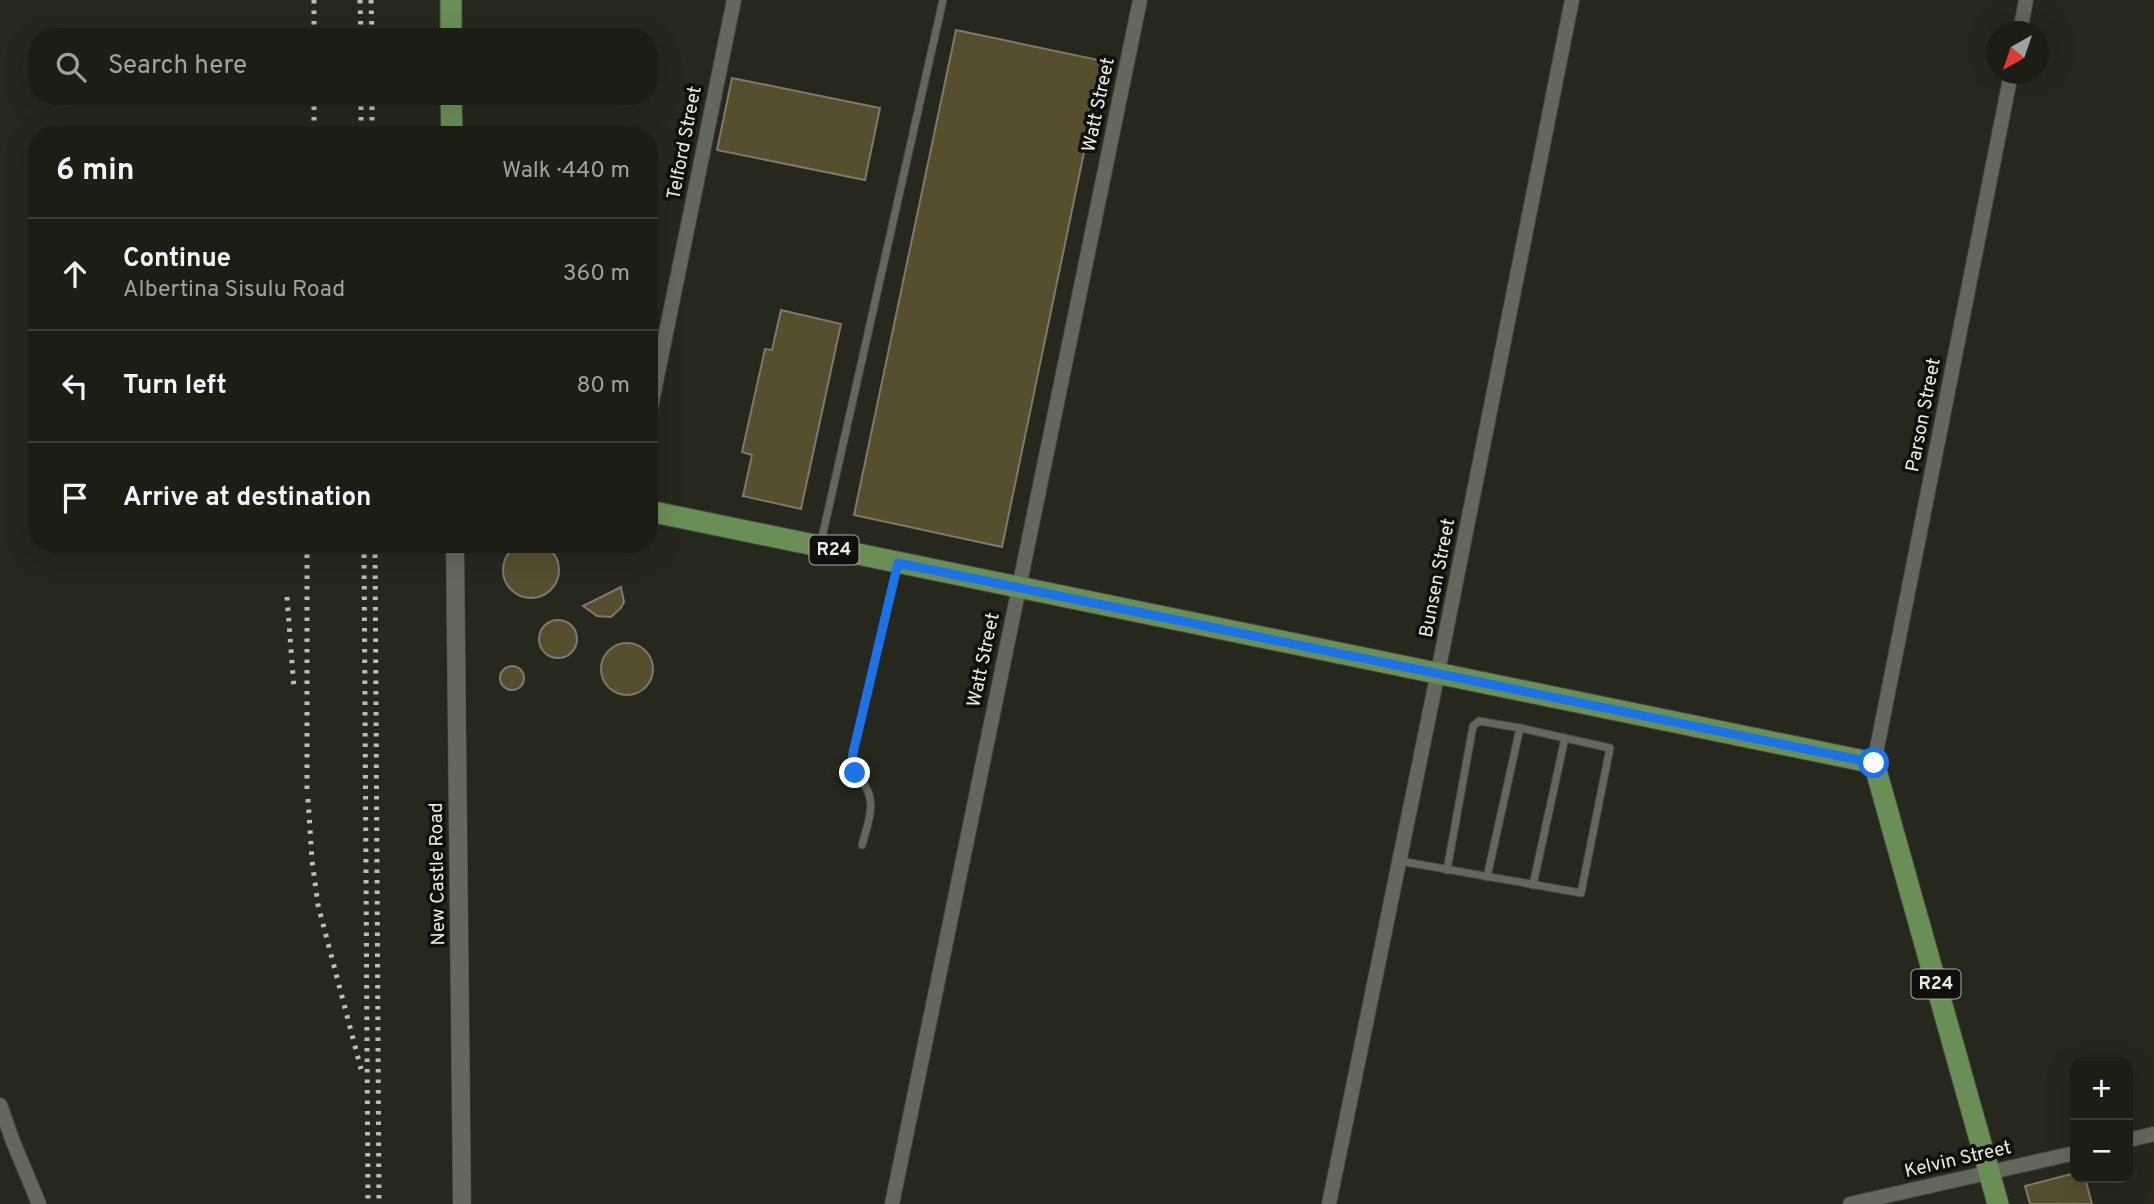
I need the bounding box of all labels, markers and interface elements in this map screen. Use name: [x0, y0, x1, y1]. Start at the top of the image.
north arrow: [1986, 21, 2049, 84]
search box: [28, 28, 658, 105]
icon: search: [52, 48, 90, 86]
text: Search here: [108, 50, 247, 83]
street label: Watt Street: [1077, 56, 1121, 154]
street label: Telford Street: [662, 84, 708, 202]
text: 6 min: [56, 153, 134, 190]
text: Walk · 440 m: [502, 157, 630, 186]
text: Continue: [123, 243, 231, 276]
icon: ahead: [56, 255, 94, 293]
text: 360 m: [563, 260, 630, 289]
text: Albertina Sisulu Road: [123, 276, 345, 305]
street label: Parson Street: [1901, 356, 1947, 474]
icon: left: [56, 367, 94, 405]
text: Turn left: [123, 370, 227, 403]
text: 80 m: [577, 372, 630, 401]
icon: arrive: [56, 479, 94, 517]
text: Arrive at destination: [123, 482, 371, 515]
street label: Bunsen Street: [1415, 517, 1461, 639]
road number: R24: [810, 536, 858, 564]
street label: Watt Street: [962, 611, 1006, 709]
route start: [1858, 747, 1889, 778]
route end: [839, 757, 870, 788]
street label: New Castle Road: [425, 802, 451, 946]
road number: R24: [1912, 970, 1960, 999]
map controls: [2070, 1057, 2133, 1183]
button: +: [2070, 1057, 2133, 1120]
button: −: [2070, 1120, 2133, 1183]
street label: Kelvin Street: [1902, 1136, 2014, 1184]

